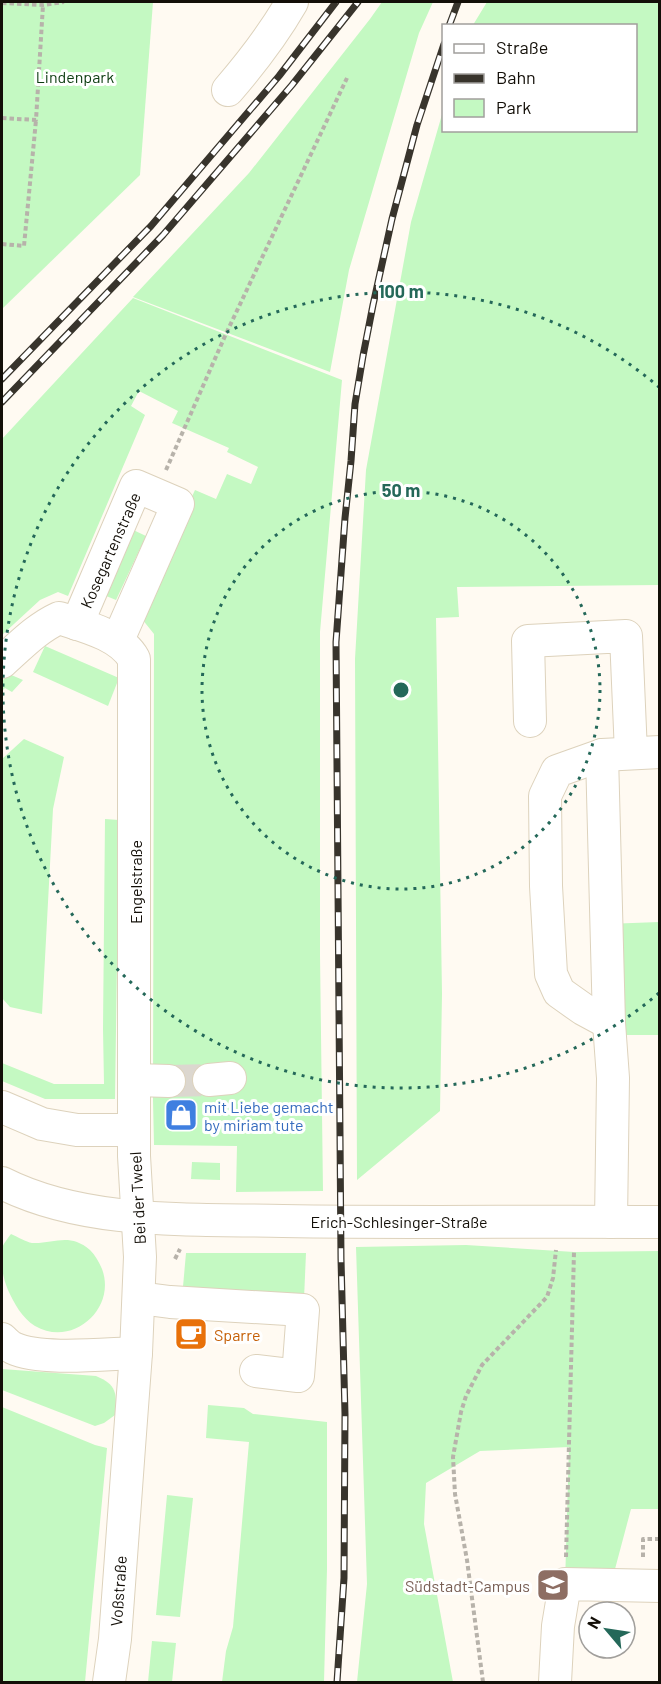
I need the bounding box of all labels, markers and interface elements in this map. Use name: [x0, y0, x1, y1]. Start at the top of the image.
legend: [442, 24, 637, 132]
text: Straße: [496, 36, 548, 58]
text: Bahn: [496, 66, 536, 88]
park label: Lindenpark: [36, 67, 114, 86]
text: Park: [496, 96, 531, 118]
text: 100 m: [378, 280, 424, 302]
text: 50 m: [382, 479, 420, 501]
street label: Kosegartenstraße: [76, 489, 144, 611]
centre of rings: [391, 680, 411, 700]
street label: Engelstraße: [126, 840, 145, 924]
shop icon: mit Liebe gemacht by miriam tute: [163, 1097, 199, 1133]
place label: mit Liebe gemacht by miriam tute: [204, 1097, 334, 1134]
street label: Bei der Tweel: [125, 1151, 149, 1245]
street label: Erich-Schlesinger-Straße: [310, 1212, 488, 1231]
cafe icon: Sparre: [173, 1316, 209, 1352]
place label: Sparre: [214, 1325, 260, 1344]
street label: Voßstraße: [106, 1555, 130, 1627]
school or university icon: Südstadt-Campus: [535, 1567, 571, 1603]
place label: Südstadt-Campus: [405, 1576, 530, 1595]
north arrow: [577, 1600, 637, 1660]
text: N: [583, 1613, 604, 1632]

